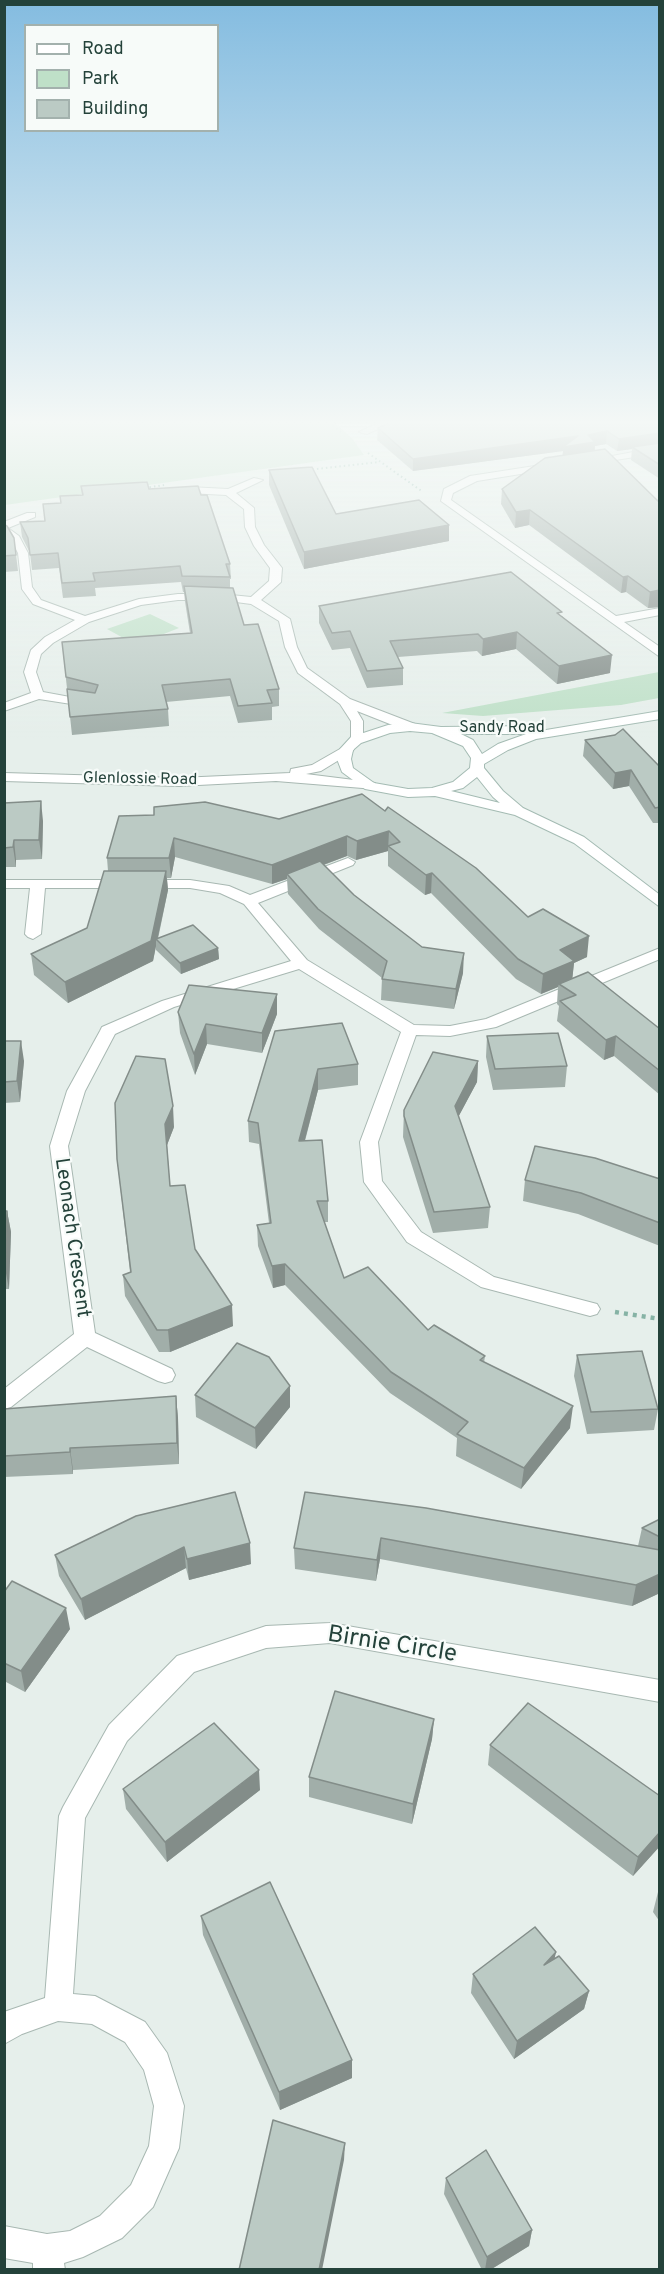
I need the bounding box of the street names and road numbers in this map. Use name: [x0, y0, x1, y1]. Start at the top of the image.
street label: Sandy Road: [459, 719, 545, 739]
street label: Glenlossie Road: [83, 769, 197, 791]
street label: Leonach Crescent: [48, 1157, 94, 1319]
street label: Birnie Circle: [325, 1622, 459, 1670]

